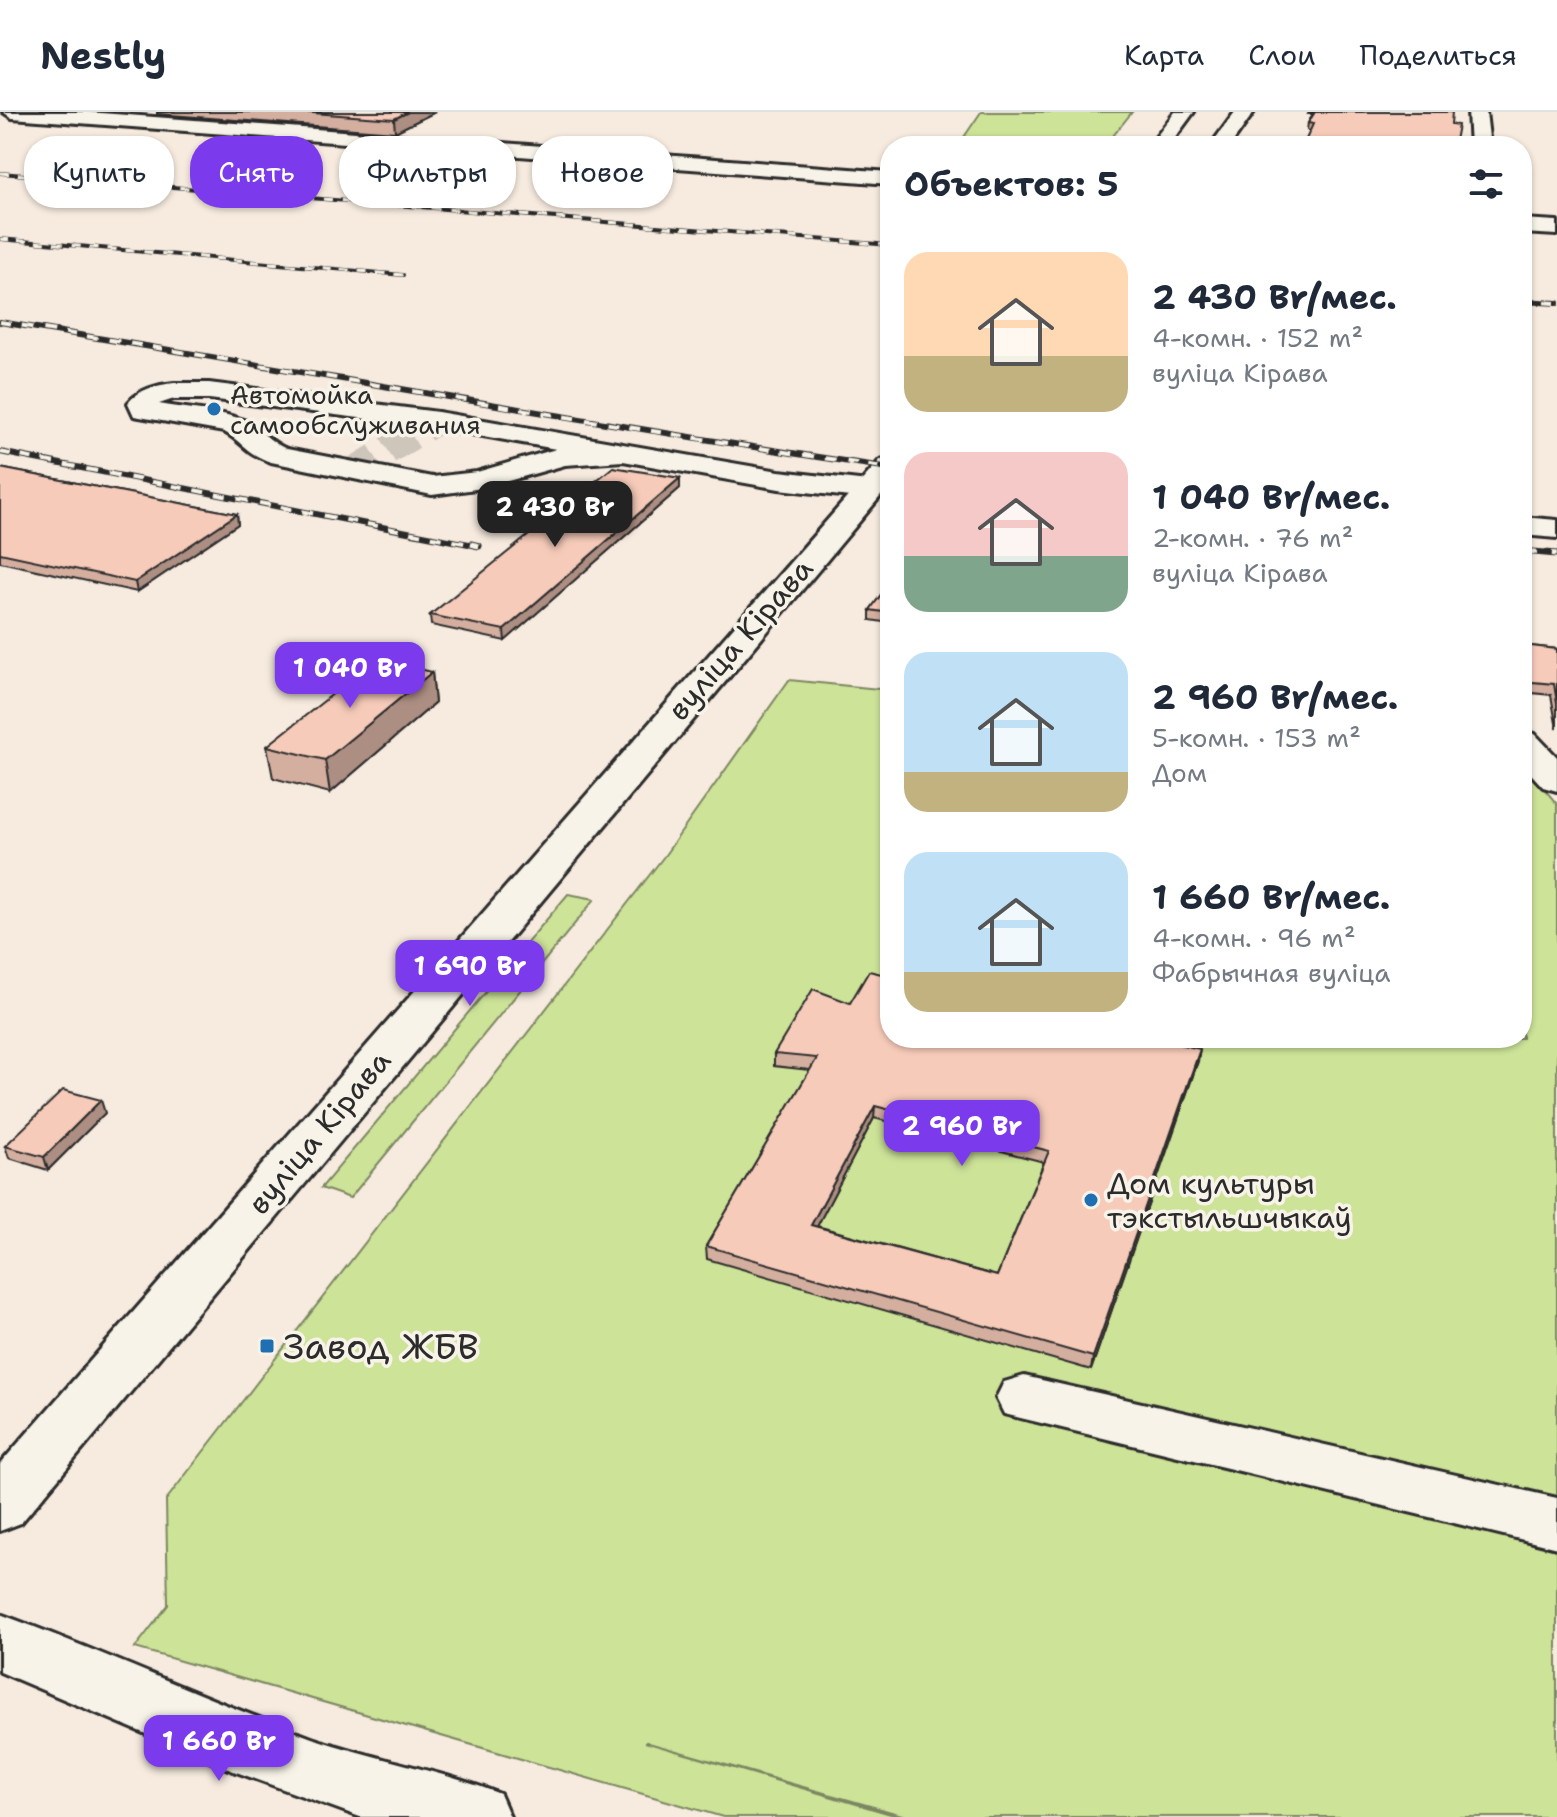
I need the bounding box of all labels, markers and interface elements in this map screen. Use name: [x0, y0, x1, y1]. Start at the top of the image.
text: Nestly: [40, 30, 166, 81]
text: Карта: [1124, 36, 1204, 74]
text: Слои: [1248, 36, 1315, 74]
text: Поделиться: [1359, 36, 1517, 74]
chip: Купить: [24, 136, 174, 208]
chip: Снять: [190, 136, 323, 208]
chip: Фильтры: [339, 136, 516, 208]
chip: Новое: [532, 136, 673, 208]
text: Объектов: 5: [904, 161, 1119, 207]
icon: filters: [1464, 162, 1508, 206]
text: 2 430 Br/мес.: [1152, 274, 1397, 320]
icon: home: [968, 284, 1064, 380]
text: 4-комн. · 152 m²: [1152, 320, 1363, 355]
text: вуліца Кірава: [1152, 355, 1328, 390]
place label: Автомойка самообслуживания: [230, 377, 481, 442]
marker: Автомойка самообслуживания: [205, 400, 223, 418]
text: 1 040 Br/мес.: [1152, 474, 1390, 520]
pin: 2 430 Br: [472, 481, 638, 549]
icon: home: [968, 484, 1064, 580]
text: 2 430 Br: [495, 489, 615, 524]
text: 2-комн. · 76 m²: [1152, 520, 1353, 555]
street label: вуліца Кірава: [658, 549, 822, 729]
text: вуліца Кірава: [1152, 555, 1328, 590]
pin: 1 040 Br: [267, 642, 433, 710]
text: 1 040 Br: [293, 650, 407, 685]
text: 2 960 Br/мес.: [1152, 674, 1398, 720]
icon: home: [968, 684, 1064, 780]
text: 5-комн. · 153 m²: [1152, 720, 1361, 755]
text: Дом: [1152, 755, 1207, 790]
text: 1 660 Br/мес.: [1152, 874, 1390, 920]
icon: home: [968, 884, 1064, 980]
text: 4-комн. · 96 m²: [1152, 920, 1356, 955]
pin: 1 690 Br: [387, 940, 553, 1008]
text: 1 690 Br: [413, 948, 527, 983]
text: Фабрычная вуліца: [1152, 955, 1391, 990]
street label: вуліца Кірава: [238, 1041, 400, 1223]
pin: 2 960 Br: [879, 1100, 1045, 1168]
text: 2 960 Br: [902, 1108, 1022, 1143]
place label: Дом культуры тэкстыльшчыкаў: [1107, 1163, 1352, 1238]
marker: Дом культуры тэкстыльшчыкаў: [1082, 1191, 1100, 1209]
place label: Завод ЖБВ: [283, 1322, 478, 1371]
marker: Завод ЖБВ: [258, 1337, 276, 1355]
pin: 1 660 Br: [136, 1715, 302, 1783]
text: 1 660 Br: [162, 1723, 276, 1758]

